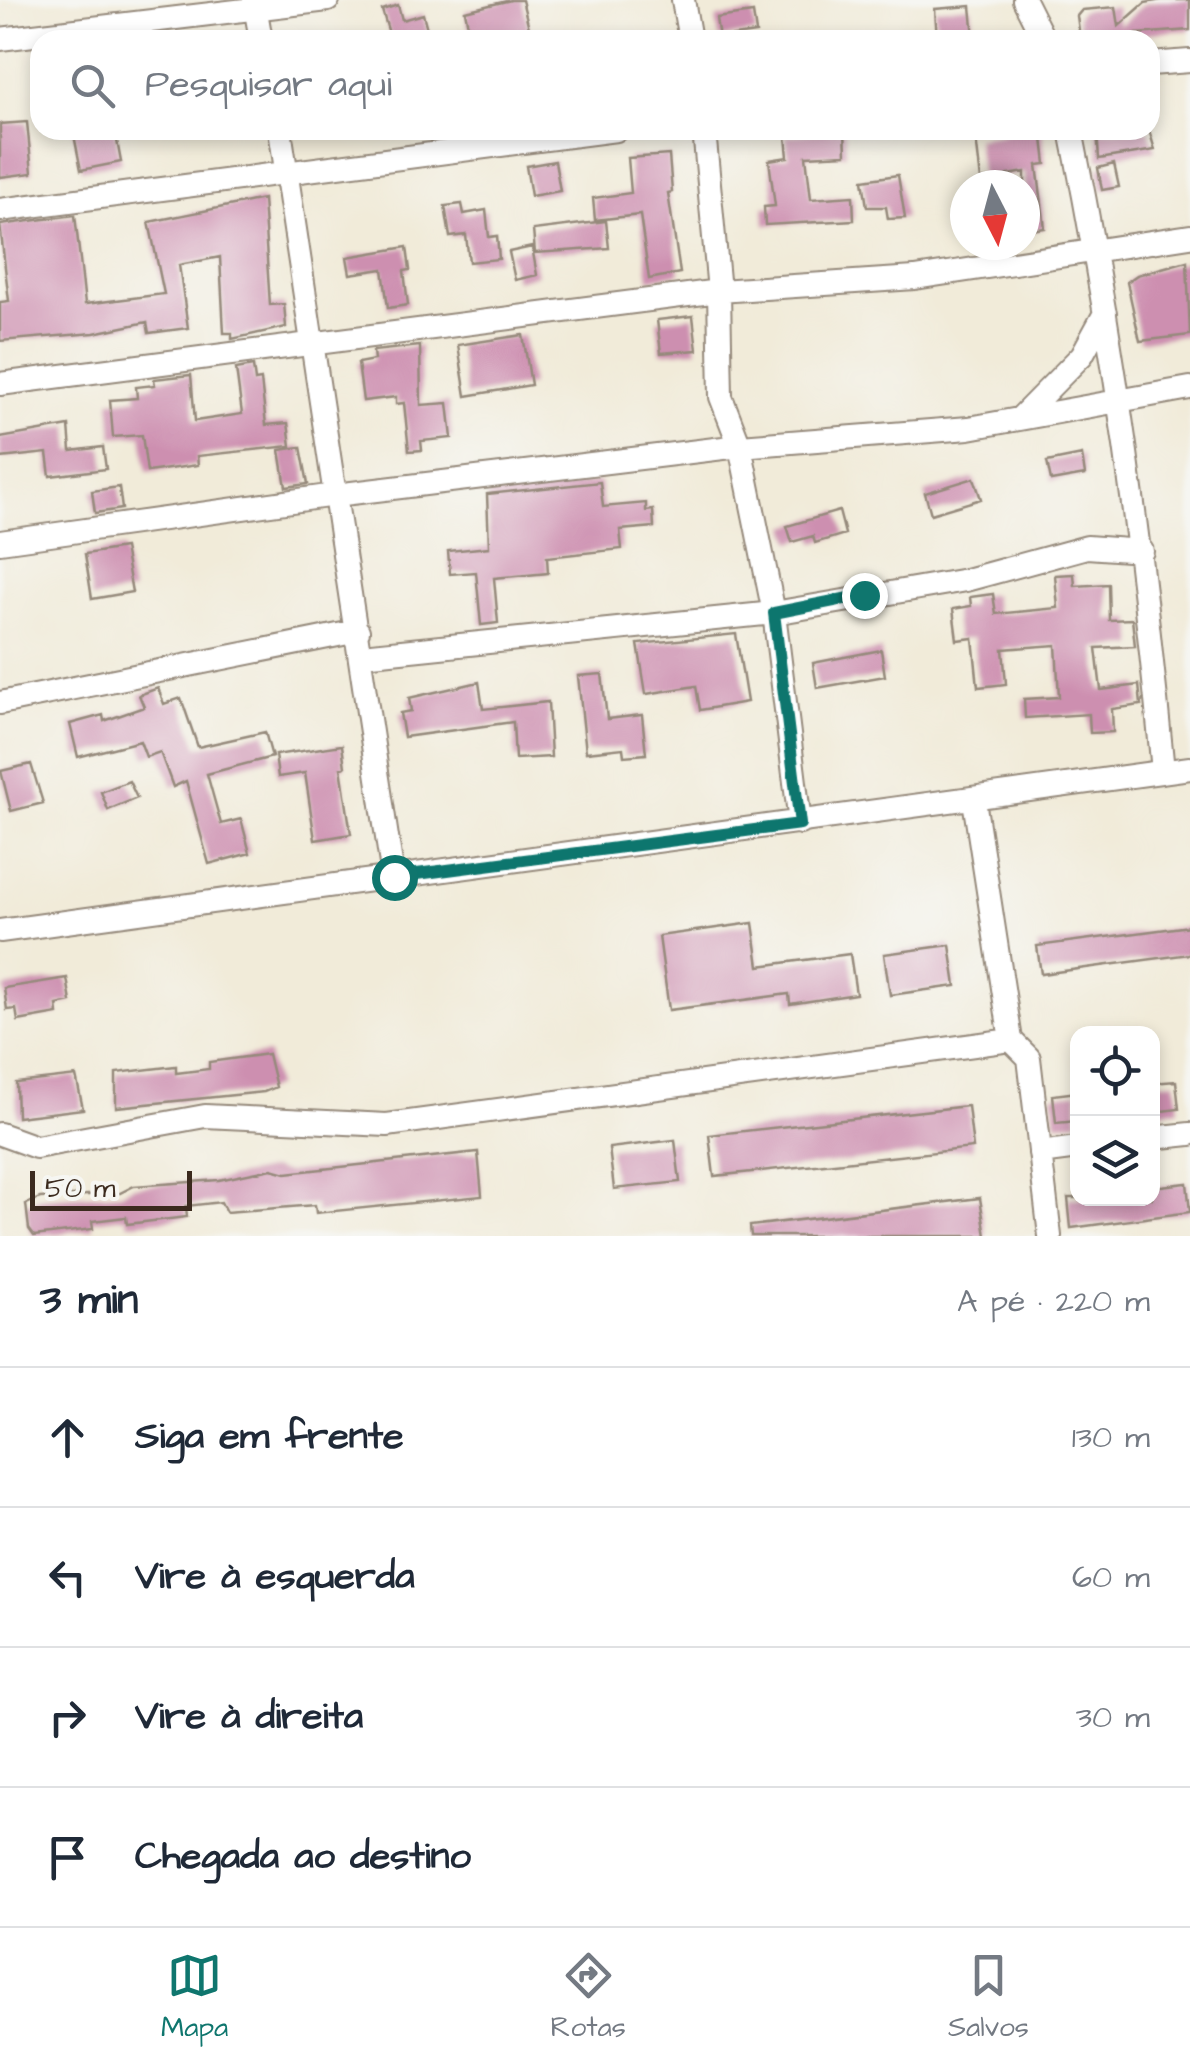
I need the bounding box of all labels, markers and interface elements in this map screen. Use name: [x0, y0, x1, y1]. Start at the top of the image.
search box: [30, 30, 1160, 140]
icon: search: [65, 58, 120, 113]
text: Pesquisar aqui: [145, 59, 392, 111]
north arrow: [950, 170, 1040, 260]
route end: [842, 573, 888, 619]
route start: [372, 855, 418, 901]
map controls: [1070, 1026, 1160, 1206]
button: locate: [1070, 1026, 1160, 1116]
button: layers: [1070, 1116, 1160, 1206]
scale bar: [30, 1166, 192, 1210]
text: 50 m: [45, 1169, 116, 1208]
text: 3 min: [40, 1272, 138, 1330]
text: A pé · 220 m: [957, 1279, 1150, 1324]
icon: ahead: [40, 1410, 95, 1465]
text: Siga em frente: [135, 1411, 404, 1463]
text: 130 m: [1072, 1415, 1150, 1460]
icon: left: [40, 1550, 95, 1605]
text: Vire à esquerda: [135, 1551, 415, 1603]
text: 60 m: [1072, 1555, 1150, 1600]
icon: right: [40, 1690, 95, 1745]
text: Vire à direita: [135, 1691, 363, 1743]
text: 30 m: [1076, 1695, 1150, 1740]
icon: arrive: [40, 1830, 95, 1885]
text: Chegada ao destino: [135, 1831, 471, 1883]
tab: Mapa: [161, 1948, 228, 2047]
tab: Rotas: [550, 1948, 626, 2047]
tab: Salvos: [948, 1948, 1029, 2047]

